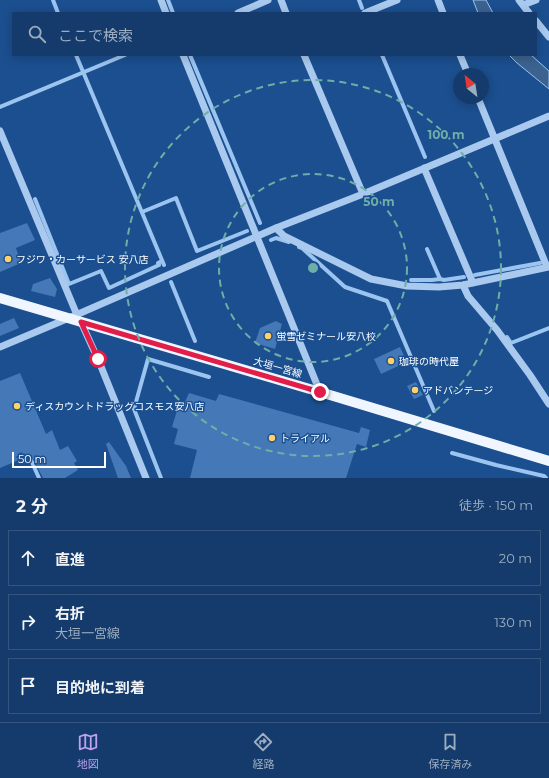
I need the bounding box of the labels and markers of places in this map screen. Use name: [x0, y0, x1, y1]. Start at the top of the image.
place label: フジワ・カーサービス 安八店: [16, 253, 148, 266]
marker: フジワ・カーサービス 安八店: [3, 254, 13, 264]
centre of rings: [306, 261, 320, 275]
place label: 蛍雪ゼミナール安八校: [276, 330, 376, 343]
marker: 蛍雪ゼミナール安八校: [263, 331, 273, 341]
place label: 珈琲の時代屋: [399, 355, 459, 368]
marker: 珈琲の時代屋: [386, 356, 396, 366]
place label: アドバンテージ: [423, 384, 493, 397]
marker: アドバンテージ: [410, 385, 420, 395]
place label: ディスカウントドラッグコスモス安八店: [25, 400, 204, 413]
marker: ディスカウントドラッグコスモス安八店: [12, 401, 22, 411]
place label: トライアル: [280, 432, 330, 445]
marker: トライアル: [267, 433, 277, 443]

